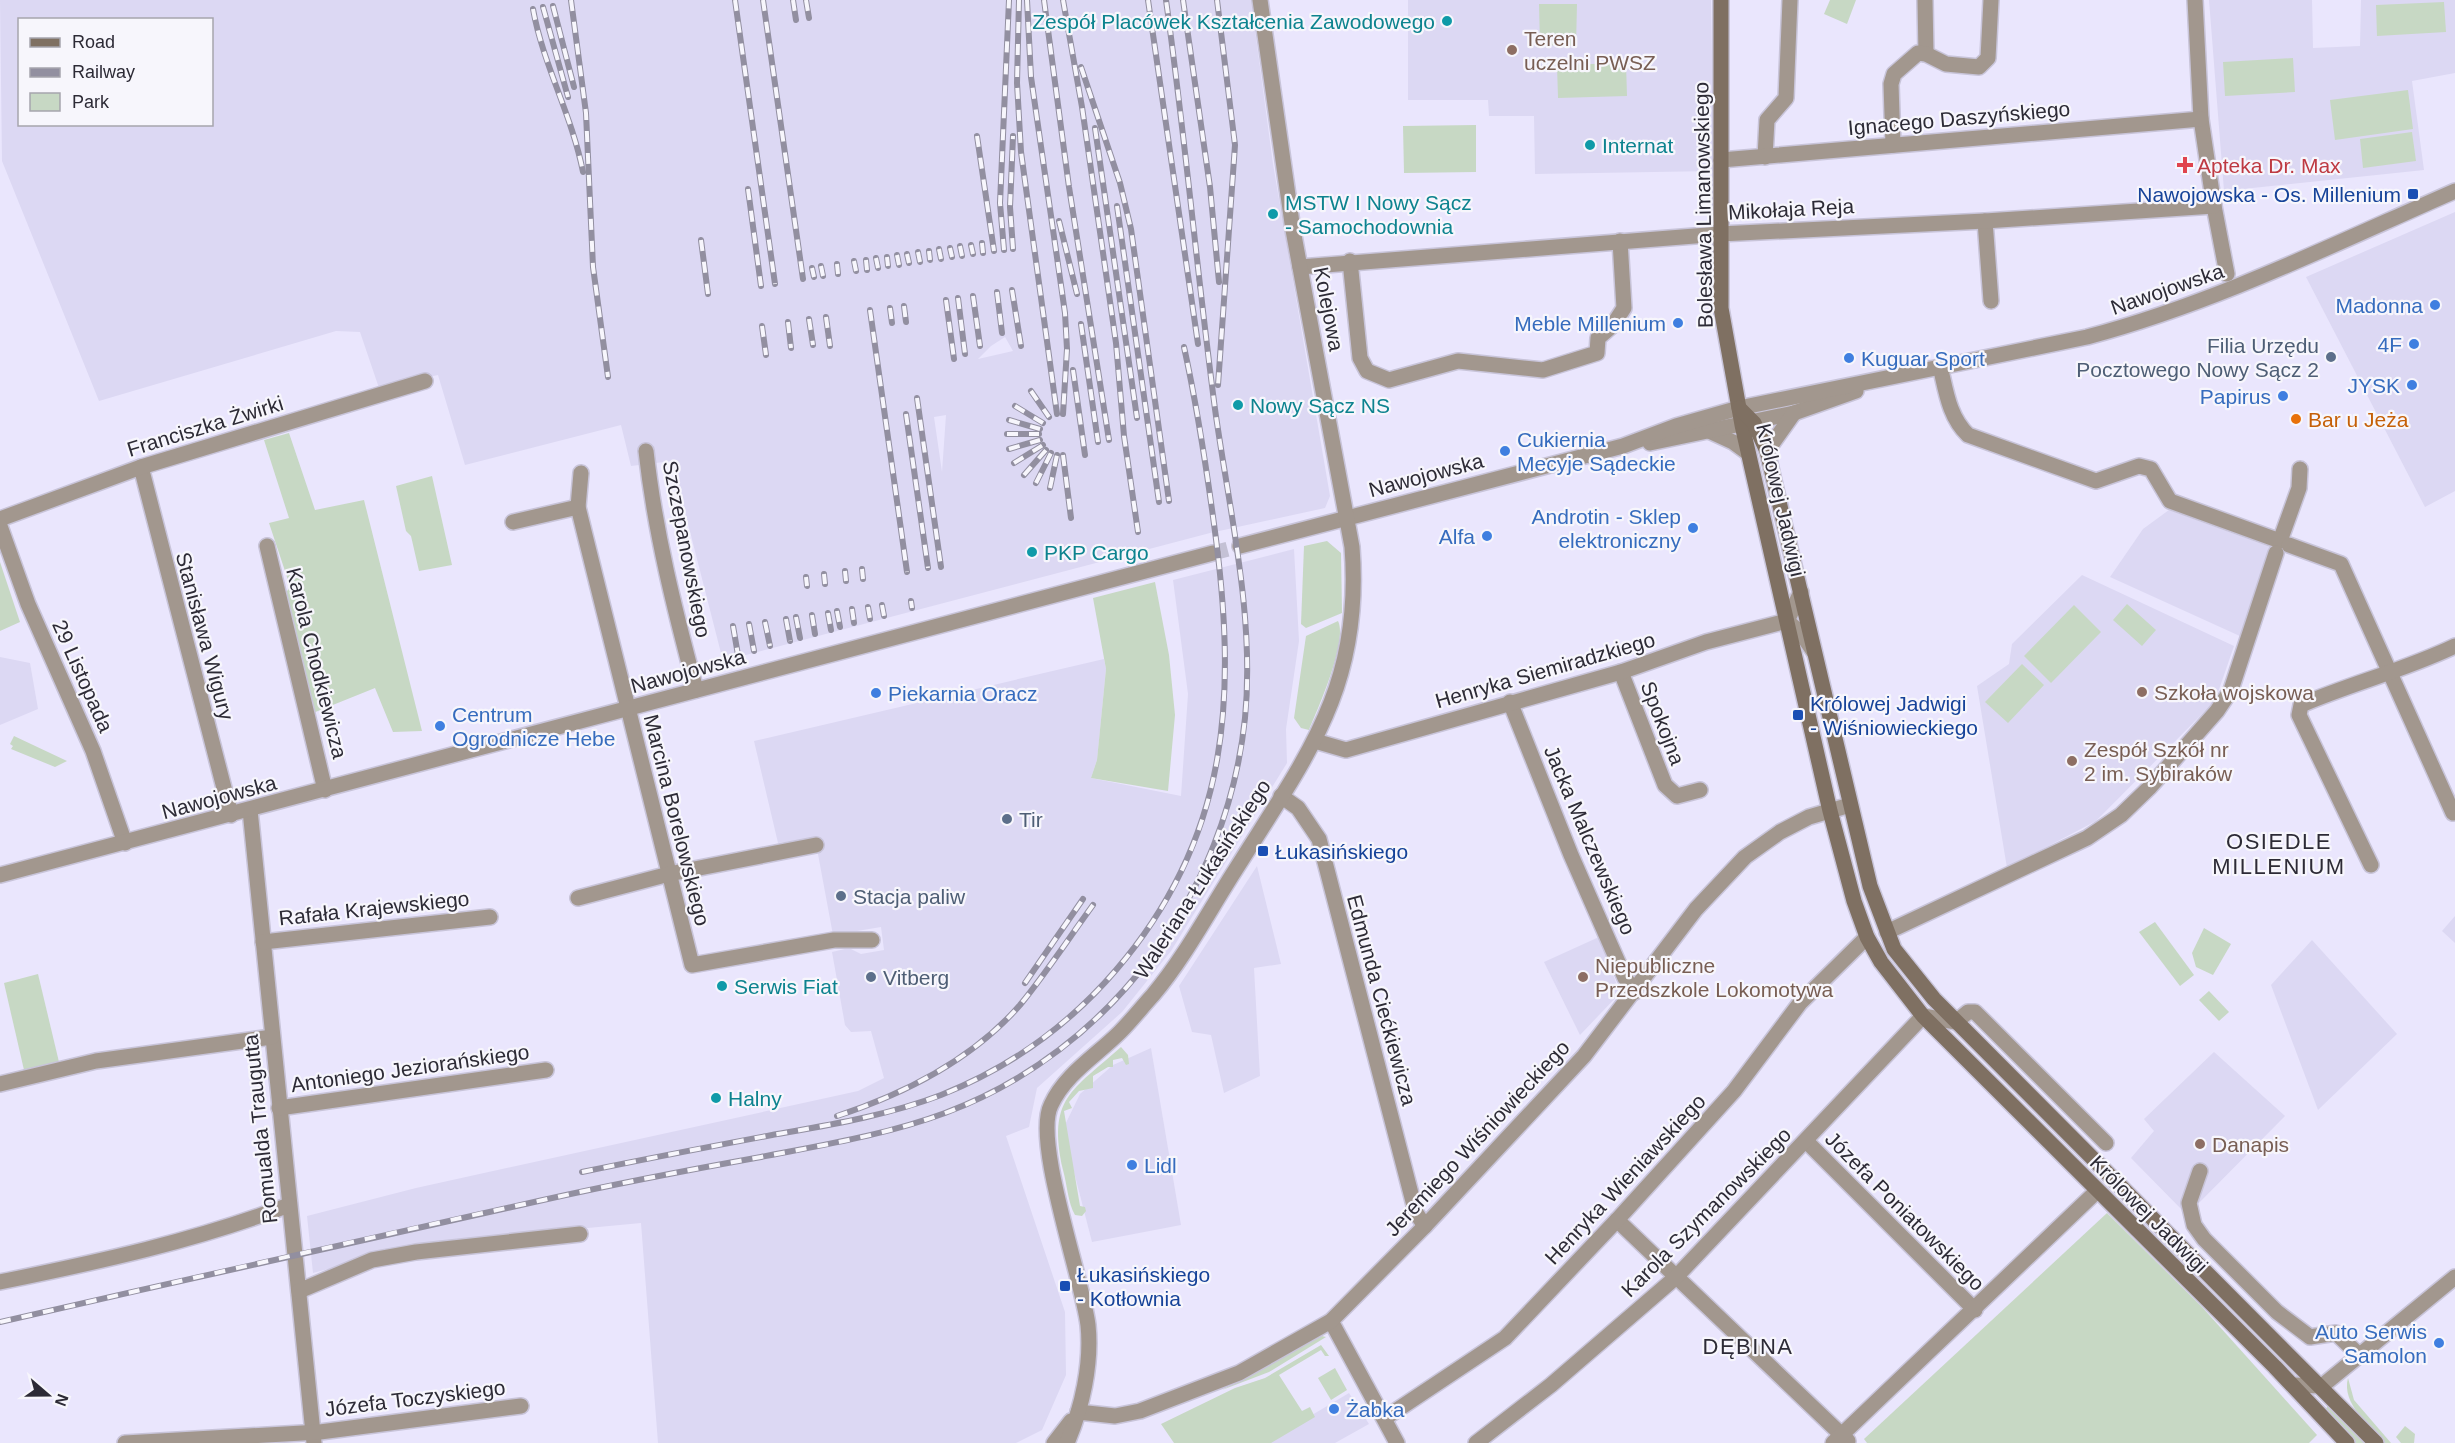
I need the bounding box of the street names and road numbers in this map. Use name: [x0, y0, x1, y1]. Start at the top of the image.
street label: Bolesława Limanowskiego: [1689, 82, 1717, 328]
street label: Ignacego Daszyńskiego: [1847, 97, 2071, 139]
street label: Mikołaja Reja: [1727, 194, 1855, 224]
street label: Nawojowska: [2108, 259, 2227, 319]
street label: Kolejowa: [1310, 265, 1348, 353]
street label: Franciszka Żwirki: [124, 391, 286, 461]
street label: Królowej Jadwigi: [1752, 421, 1810, 579]
street label: Nawojowska: [1366, 449, 1486, 501]
street label: Szczepanowskiego: [659, 459, 715, 639]
street label: Stanisława Wigury: [172, 550, 239, 723]
street label: Karola Chodkiewicza: [282, 565, 352, 761]
street label: 29 Listopada: [48, 616, 118, 736]
street label: Henryka Siemiradzkiego: [1432, 628, 1658, 712]
street label: Nawojowska: [628, 645, 748, 697]
street label: Spokojna: [1637, 678, 1690, 768]
street label: Marcina Borelowskiego: [640, 712, 714, 928]
street label: Jacka Malczewskiego: [1540, 742, 1640, 938]
street label: Nawojowska: [159, 771, 279, 823]
street label: Waleriana Łukasińskiego: [1129, 775, 1275, 983]
street label: Rafała Krajewskiego: [278, 887, 470, 929]
street label: Edmunda Ciećkiewicza: [1343, 892, 1421, 1108]
street label: Romualda Traugutta: [239, 1033, 281, 1225]
street label: Jeremiego Wiśniowieckiego: [1380, 1035, 1574, 1241]
street label: Antoniego Jeziorańskiego: [289, 1040, 531, 1096]
street label: Henryka Wieniawskiego: [1540, 1089, 1710, 1269]
street label: Karola Szymanowskiego: [1617, 1123, 1795, 1301]
street label: Józefa Poniatowskiego: [1821, 1127, 1989, 1295]
street label: Królowej Jadwigi: [2086, 1151, 2212, 1277]
street label: Józefa Toczyskiego: [323, 1376, 507, 1420]

